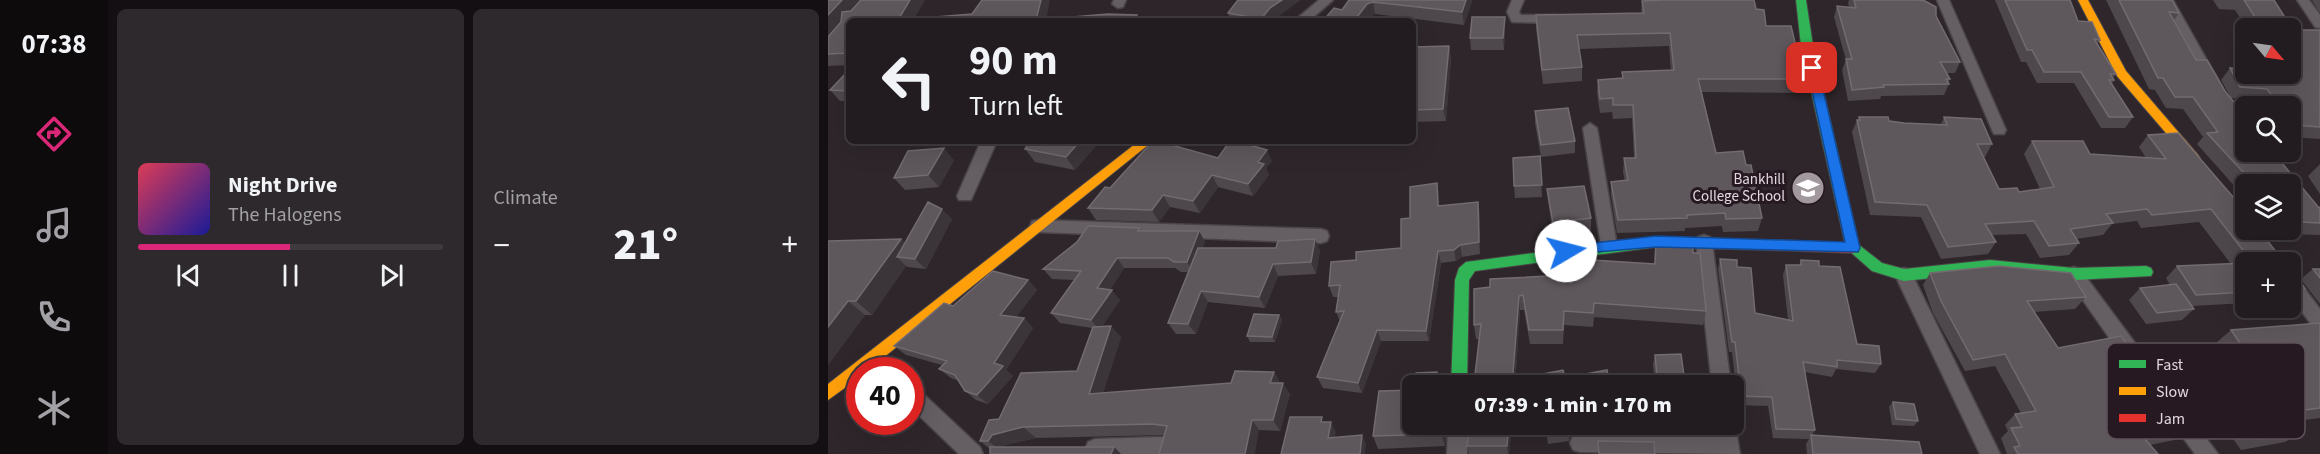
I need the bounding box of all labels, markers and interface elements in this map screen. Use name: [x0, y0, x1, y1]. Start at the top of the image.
north arrow: [2235, 18, 2301, 84]
map controls: [2235, 18, 2301, 318]
text: 07:38: [21, 25, 87, 64]
text: 90 m: [969, 31, 1058, 91]
icon: left: [870, 42, 948, 120]
pin: [1786, 42, 1837, 93]
icon: arrive: [1795, 51, 1828, 84]
text: Turn left: [969, 87, 1063, 126]
button: search: [2235, 96, 2301, 162]
icon: directions: [33, 113, 75, 155]
text: Night Drive: [228, 169, 337, 201]
place label: Bankhill College School: [1692, 169, 1785, 207]
school or university icon: Bankhill College School: [1790, 170, 1826, 206]
button: layers: [2235, 174, 2301, 240]
text: Climate: [494, 184, 558, 212]
text: The Halogens: [228, 201, 342, 229]
icon: music: [33, 204, 75, 246]
text: 21°: [613, 213, 678, 277]
position arrow: [1534, 219, 1598, 283]
text: −: [494, 222, 510, 269]
text: +: [782, 222, 798, 269]
button: +: [2235, 252, 2301, 318]
icon: previous: [172, 259, 205, 292]
icon: pause: [274, 259, 307, 292]
icon: next: [375, 259, 408, 292]
icon: phone: [33, 296, 75, 338]
legend: [2107, 343, 2305, 439]
text: Fast: [2156, 354, 2184, 376]
speed limit sign: 40: [846, 357, 924, 435]
text: Slow: [2156, 381, 2189, 403]
icon: climate: [33, 387, 75, 429]
text: 07:39 · 1 min · 170 m: [1474, 389, 1672, 421]
text: Jam: [2156, 408, 2185, 430]

